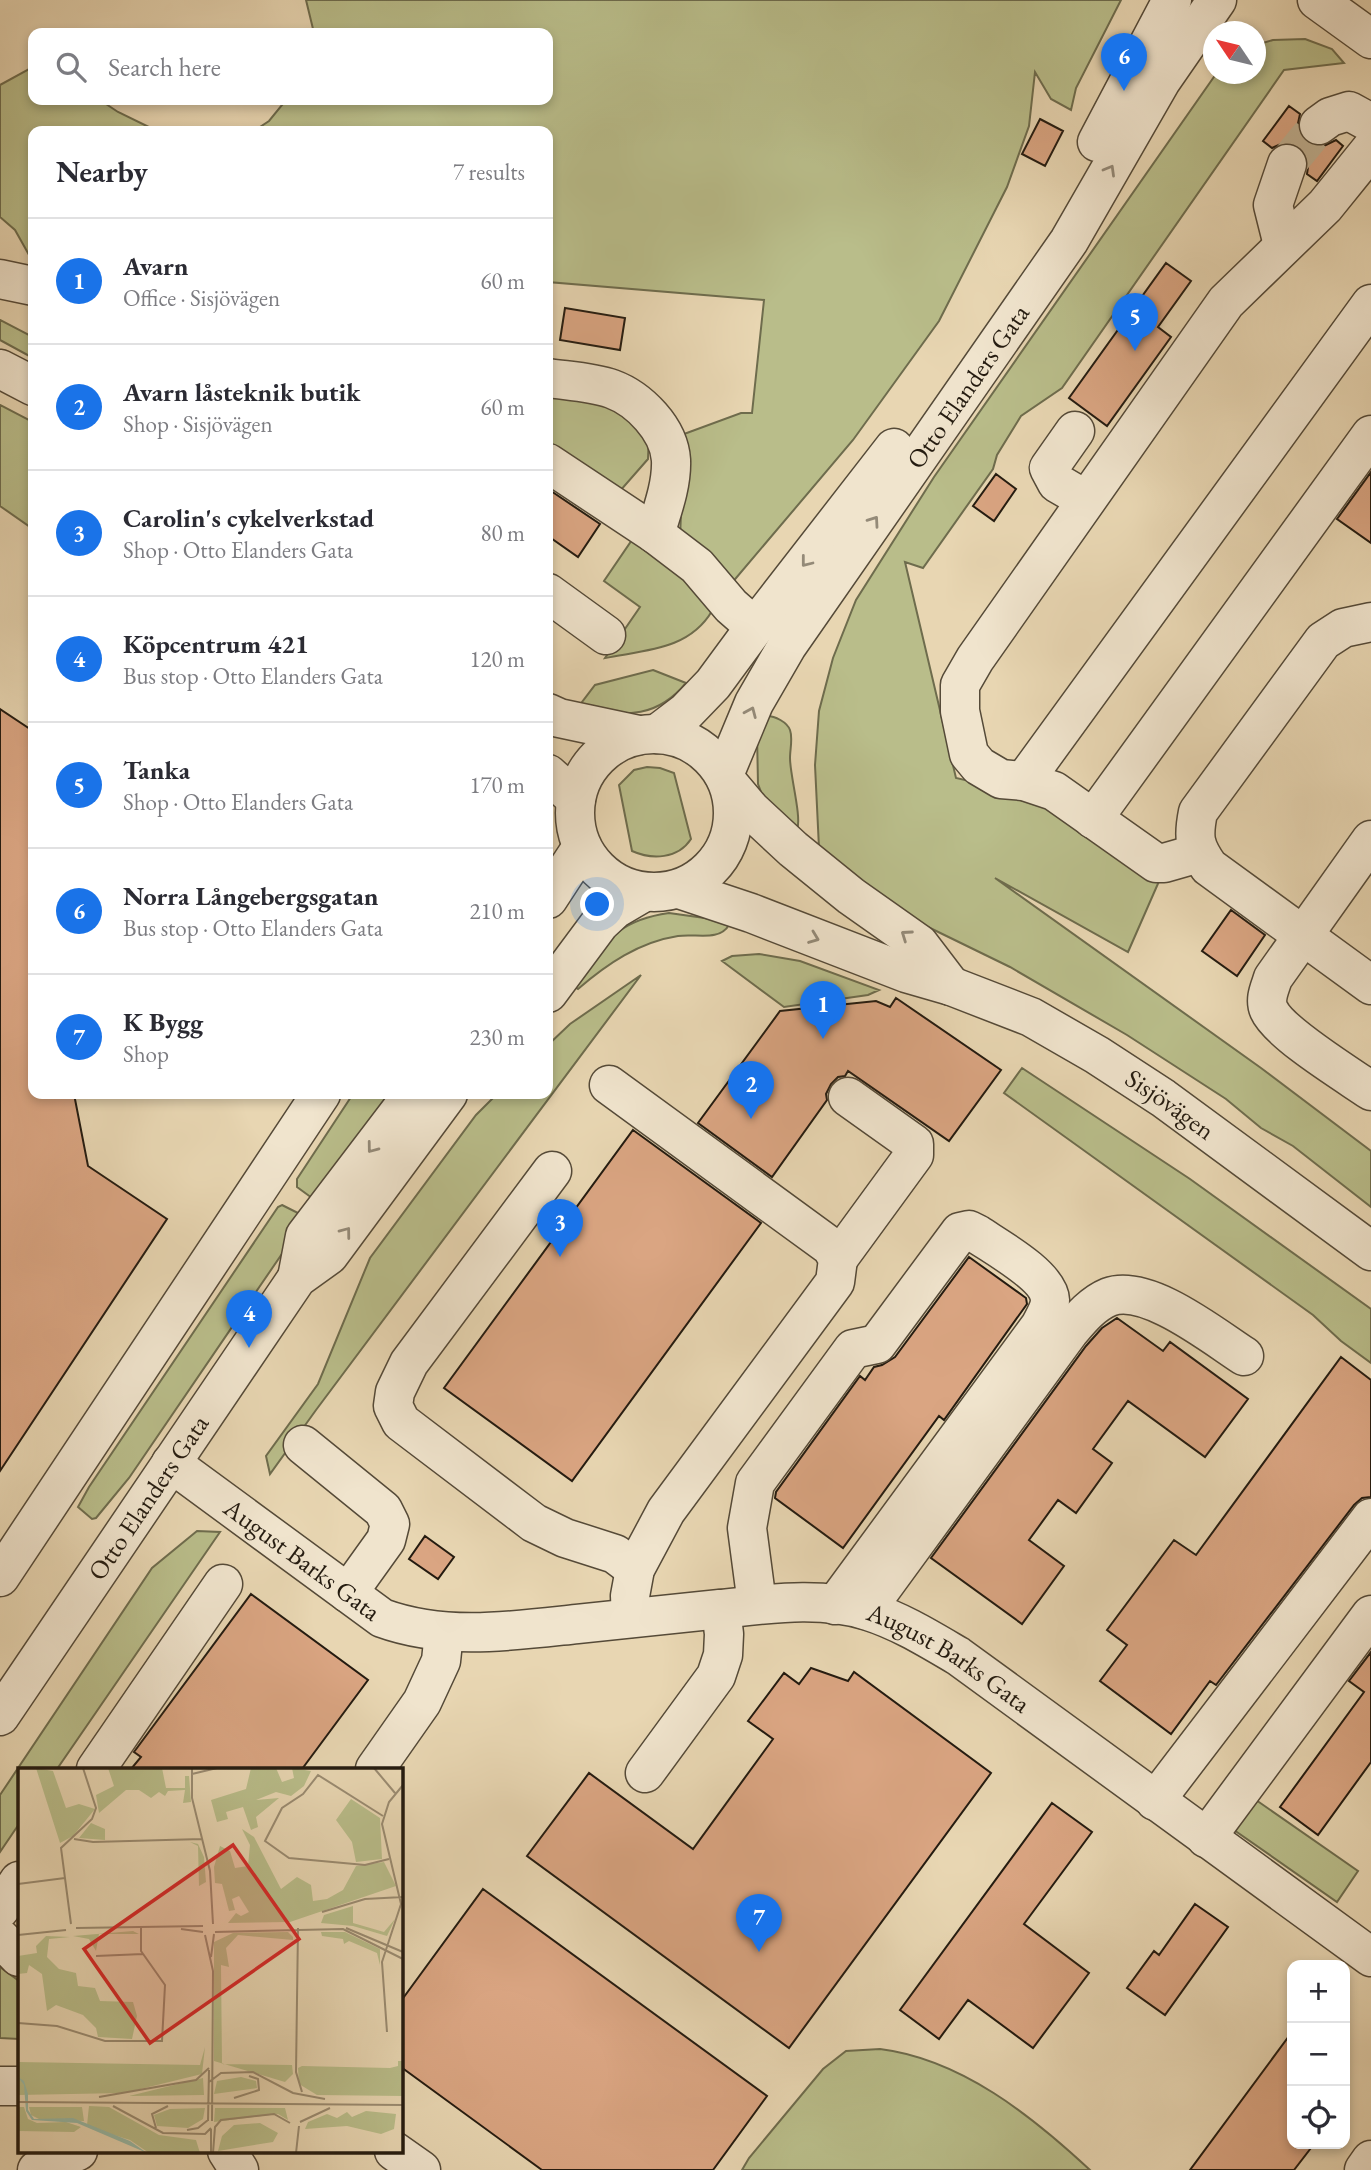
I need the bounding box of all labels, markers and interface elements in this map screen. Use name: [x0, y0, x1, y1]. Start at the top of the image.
north arrow: [1203, 21, 1266, 84]
search box: [28, 28, 553, 105]
pin: 6: [1101, 33, 1147, 91]
icon: search: [52, 48, 90, 86]
text: Search here: [108, 50, 221, 84]
text: Nearby: [56, 152, 148, 191]
text: 7 results: [453, 157, 525, 187]
one-way arrow: [1102, 165, 1115, 177]
text: Avarn: [123, 249, 189, 283]
text: 1: [73, 266, 85, 296]
text: 60 m: [480, 266, 525, 296]
text: Office · Sisjövägen: [123, 283, 280, 313]
pin: 5: [1112, 293, 1158, 351]
street label: Otto Elanders Gata: [899, 297, 1037, 475]
text: Avarn låsteknik butik: [123, 375, 360, 409]
text: 2: [73, 392, 85, 422]
text: 60 m: [480, 392, 525, 422]
text: Shop · Sisjövägen: [123, 409, 273, 439]
text: Carolin's cykelverkstad: [123, 501, 374, 535]
one-way arrow: [866, 516, 878, 529]
text: 3: [73, 518, 85, 548]
text: 80 m: [480, 518, 525, 548]
text: Shop · Otto Elanders Gata: [123, 535, 353, 565]
one-way arrow: [801, 555, 814, 567]
text: Köpcentrum 421: [123, 627, 309, 661]
text: 4: [73, 644, 85, 674]
text: 120 m: [469, 644, 525, 674]
text: Bus stop · Otto Elanders Gata: [123, 661, 383, 691]
one-way arrow: [742, 707, 756, 719]
text: Tanka: [123, 753, 190, 787]
text: 5: [73, 770, 85, 800]
text: 170 m: [469, 770, 525, 800]
text: Shop · Otto Elanders Gata: [123, 787, 353, 817]
text: Norra Långebergsgatan: [123, 879, 379, 913]
your location: [580, 887, 614, 921]
text: 6: [73, 896, 85, 926]
text: 210 m: [469, 896, 525, 926]
text: Bus stop · Otto Elanders Gata: [123, 913, 383, 943]
one-way arrow: [808, 929, 820, 943]
one-way arrow: [901, 931, 914, 943]
pin: 1: [800, 981, 846, 1039]
text: K Bygg: [123, 1005, 203, 1039]
text: 7: [73, 1022, 85, 1052]
text: 230 m: [469, 1022, 525, 1052]
text: Shop: [123, 1039, 169, 1069]
pin: 2: [728, 1061, 774, 1119]
street label: Sisjövägen: [1119, 1061, 1222, 1148]
one-way arrow: [367, 1140, 380, 1153]
pin: 3: [537, 1199, 583, 1257]
one-way arrow: [338, 1227, 350, 1240]
pin: 4: [226, 1290, 272, 1348]
street label: Otto Elanders Gata: [80, 1408, 217, 1587]
street label: August Barks Gata: [216, 1490, 388, 1629]
street label: August Barks Gata: [861, 1595, 1038, 1721]
inset map: [18, 1768, 402, 2152]
pin: 7: [736, 1894, 782, 1952]
map controls: [1287, 1960, 1350, 2149]
button: +: [1287, 1960, 1350, 2023]
button: −: [1287, 2023, 1350, 2086]
button: locate: [1287, 2086, 1350, 2149]

